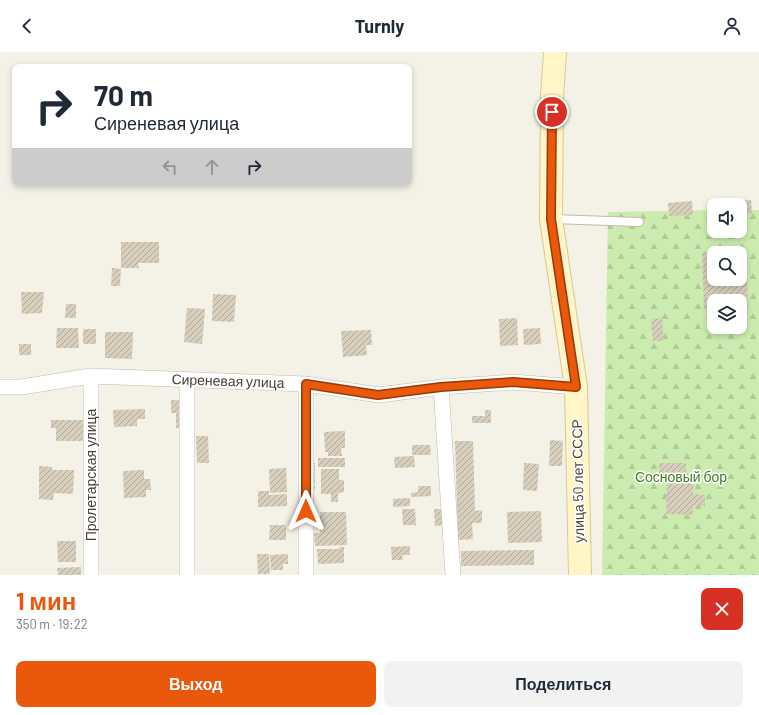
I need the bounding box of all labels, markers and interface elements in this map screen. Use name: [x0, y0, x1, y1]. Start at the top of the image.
icon: back: [16, 15, 38, 37]
text: Turnly: [355, 15, 404, 37]
icon: person: [721, 15, 743, 37]
text: 70 m: [94, 78, 153, 112]
icon: right: [28, 80, 80, 132]
pin: [535, 95, 569, 129]
icon: arrive: [541, 101, 563, 123]
text: Сиреневая улица: [94, 112, 239, 134]
icon: left: [159, 156, 181, 178]
icon: ahead: [201, 156, 223, 178]
icon: right: [243, 156, 265, 178]
map controls: [707, 198, 747, 334]
button: sound: [707, 198, 747, 238]
button: search: [707, 246, 747, 286]
button: layers: [707, 294, 747, 334]
street label: Сиреневая улица: [171, 370, 285, 391]
street label: Пролетарская улица: [82, 408, 99, 541]
street label: улица 50 лет СССР: [568, 419, 587, 543]
park label: Сосновый бор: [635, 468, 727, 485]
position arrow: [285, 490, 327, 532]
text: 1 мин: [16, 586, 76, 615]
button: close: [701, 588, 743, 630]
text: 350 m · 19:22: [16, 616, 88, 632]
button: Выход: [16, 661, 376, 707]
button: Поделиться: [384, 661, 743, 707]

